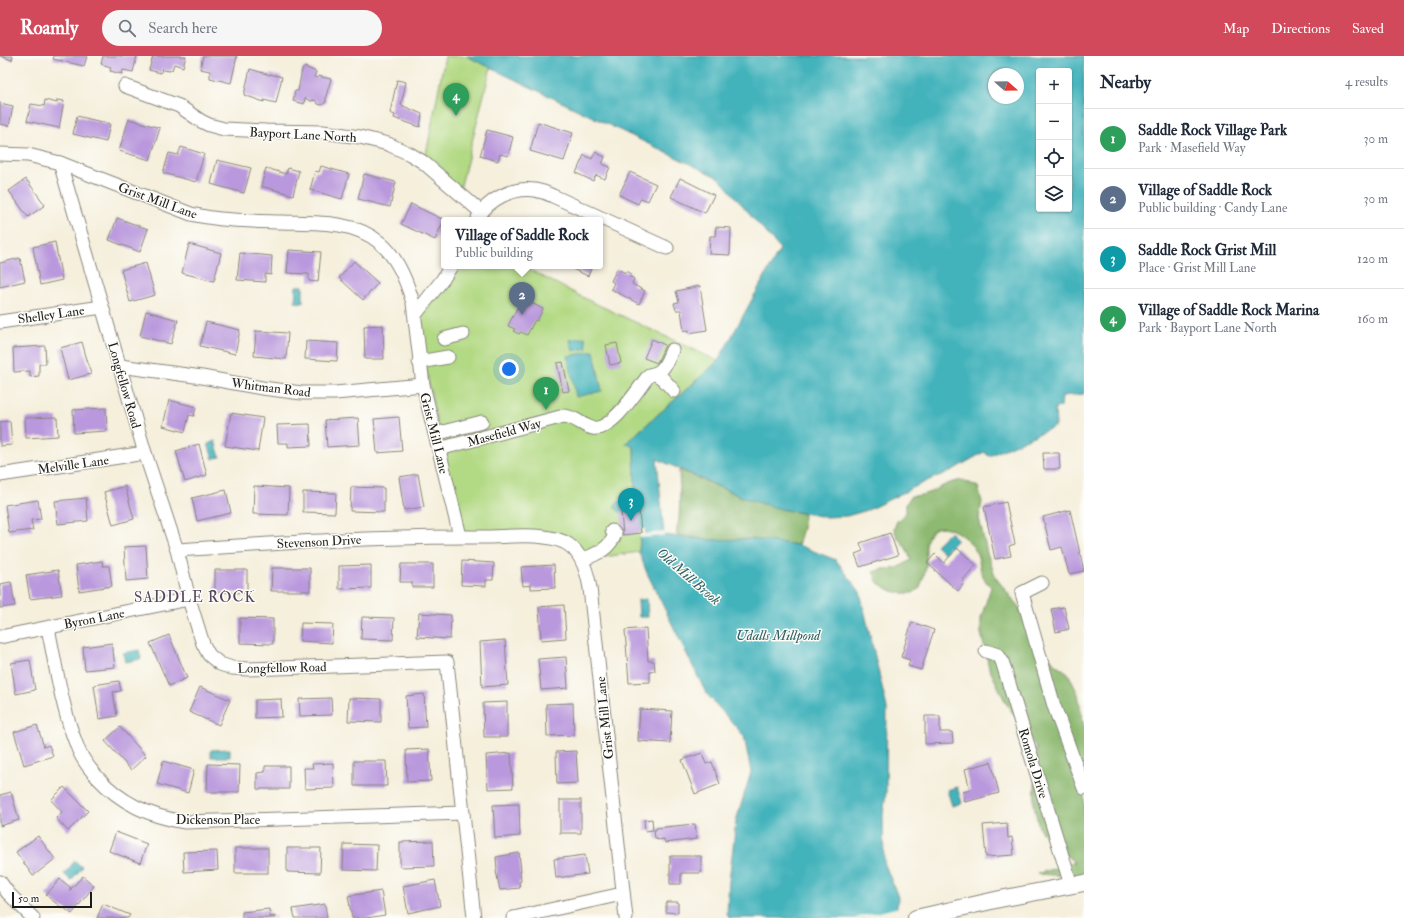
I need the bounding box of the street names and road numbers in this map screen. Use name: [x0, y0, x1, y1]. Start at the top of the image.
street label: Bayport Lane North: [249, 124, 357, 147]
street label: Grist Mill Lane: [116, 179, 200, 223]
street label: Shelley Lane: [17, 302, 86, 329]
street label: Longfellow Road: [104, 340, 144, 431]
street label: Whitman Road: [229, 375, 312, 401]
street label: Grist Mill Lane: [416, 391, 452, 476]
street label: Masefield Way: [466, 415, 543, 451]
street label: Melville Lane: [36, 452, 110, 478]
street label: Stevenson Drive: [276, 532, 362, 552]
street label: Byron Lane: [62, 605, 127, 634]
street label: Longfellow Road: [237, 659, 327, 677]
street label: Grist Mill Lane: [593, 675, 617, 760]
street label: Romola Drive: [1015, 726, 1052, 801]
street label: Dickenson Place: [176, 812, 261, 828]

